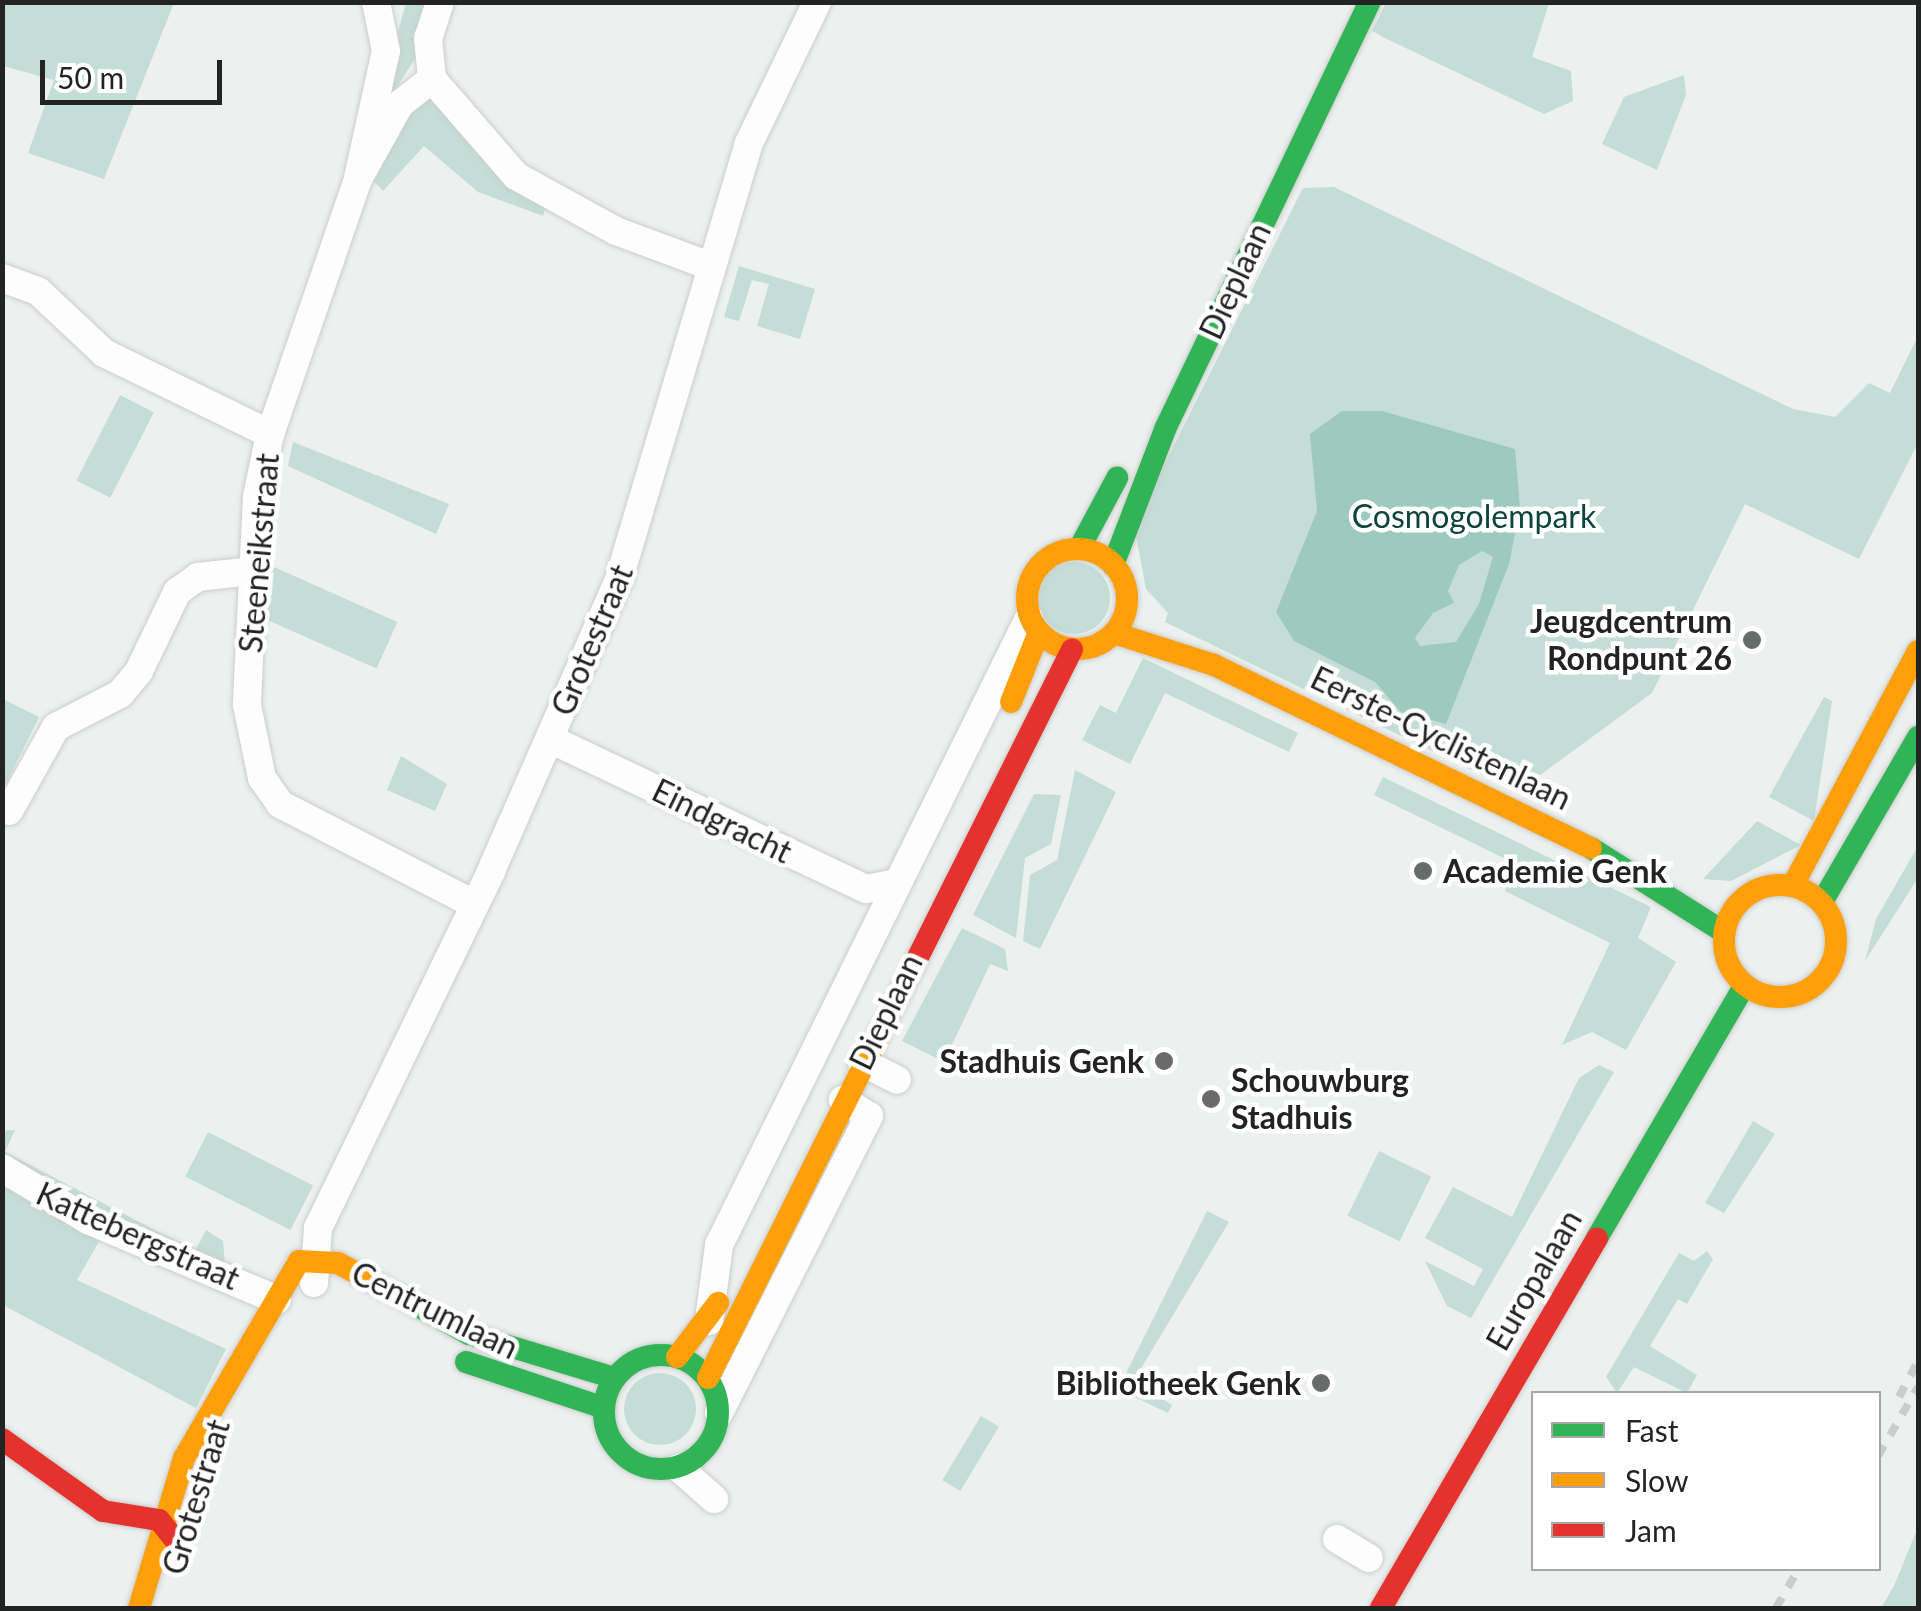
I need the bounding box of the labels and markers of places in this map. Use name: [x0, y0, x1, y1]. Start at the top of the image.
place label: Jeugdcentrum Rondpunt 26: [1530, 603, 1732, 678]
marker: Jeugdcentrum Rondpunt 26: [1741, 629, 1763, 651]
place label: Academie Genk: [1443, 852, 1667, 890]
marker: Academie Genk: [1412, 860, 1434, 882]
place label: Stadhuis Genk: [940, 1042, 1144, 1080]
marker: Stadhuis Genk: [1153, 1050, 1175, 1072]
place label: Schouwburg Stadhuis: [1231, 1062, 1409, 1137]
marker: Schouwburg Stadhuis: [1200, 1088, 1222, 1110]
place label: Bibliotheek Genk: [1055, 1364, 1301, 1402]
marker: Bibliotheek Genk: [1310, 1372, 1332, 1394]

